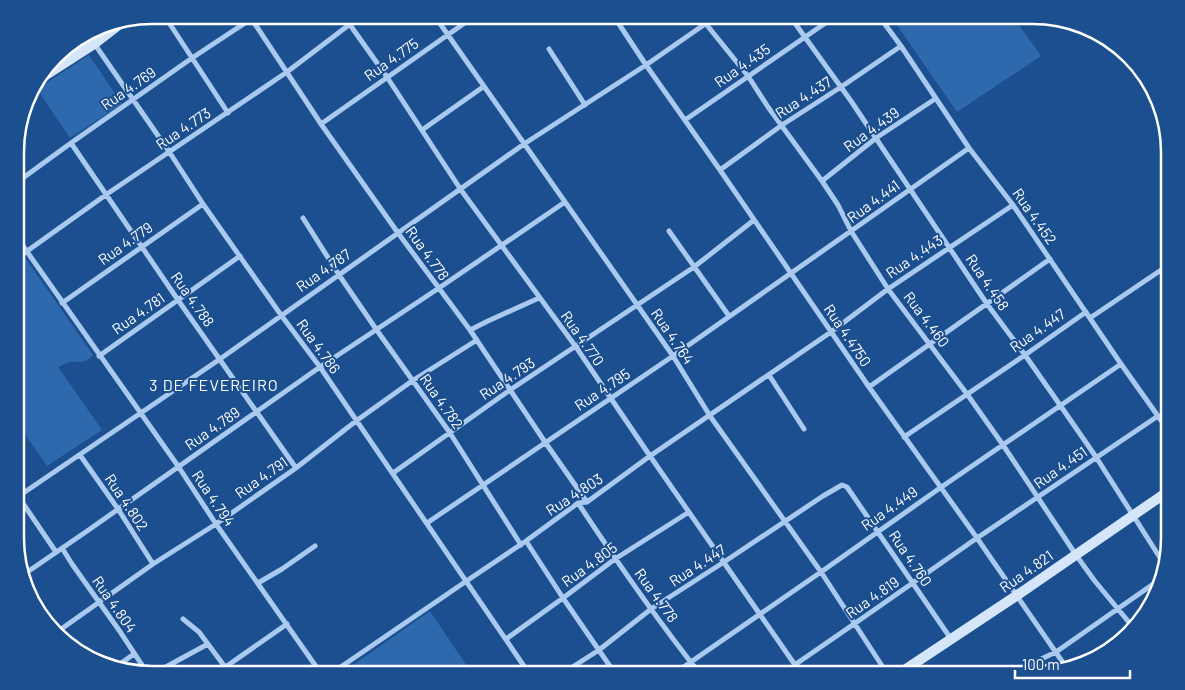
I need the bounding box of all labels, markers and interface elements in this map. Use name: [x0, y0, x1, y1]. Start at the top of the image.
street label: Rua 4.775: [360, 34, 422, 84]
street label: Rua 4.435: [711, 39, 773, 91]
street label: Rua 4.769: [97, 63, 159, 113]
street label: Rua 4.437: [772, 72, 834, 122]
street label: Rua 4.773: [152, 103, 214, 153]
street label: Rua 4.439: [840, 103, 902, 155]
street label: Rua 4.441: [843, 176, 903, 226]
street label: Rua 4.452: [1009, 184, 1061, 248]
street label: Rua 4.779: [94, 218, 156, 268]
street label: Rua 4.778: [402, 222, 454, 284]
street label: Rua 4.443: [882, 230, 946, 282]
street label: Rua 4.787: [292, 245, 354, 295]
street label: Rua 4.458: [963, 250, 1013, 314]
street label: Rua 4.788: [168, 268, 218, 330]
street label: Rua 4.781: [108, 288, 168, 338]
street label: Rua 4.460: [900, 288, 954, 350]
street label: Rua 4.4750: [821, 300, 875, 370]
street label: Rua 4.447: [1006, 304, 1068, 356]
street label: Rua 4.764: [648, 305, 698, 367]
street label: Rua 4.770: [558, 307, 608, 369]
street label: Rua 4.786: [293, 315, 345, 377]
street label: Rua 4.793: [476, 353, 538, 403]
street label: Rua 4.795: [571, 364, 633, 414]
street label: Rua 4.782: [416, 370, 468, 432]
district label: 3 DE FEVEREIRO: [149, 375, 279, 394]
street label: Rua 4.789: [181, 403, 243, 453]
street label: Rua 4.451: [1030, 442, 1090, 492]
street label: Rua 4.791: [231, 452, 291, 502]
street label: Rua 4.794: [189, 467, 239, 529]
street label: Rua 4.803: [542, 469, 606, 519]
street label: Rua 4.802: [101, 470, 153, 534]
street label: Rua 4.449: [857, 482, 921, 534]
street label: Rua 4.760: [886, 527, 936, 589]
street label: Rua 4.805: [558, 538, 620, 590]
street label: Rua 4.447: [665, 540, 729, 590]
street label: Rua 4.821: [996, 546, 1056, 596]
street label: Rua 4.778: [631, 564, 683, 626]
street label: Rua 4.804: [89, 572, 141, 636]
street label: Rua 4.819: [842, 572, 902, 622]
scale bar: [1015, 648, 1130, 680]
text: 100 m: [1022, 655, 1060, 673]

